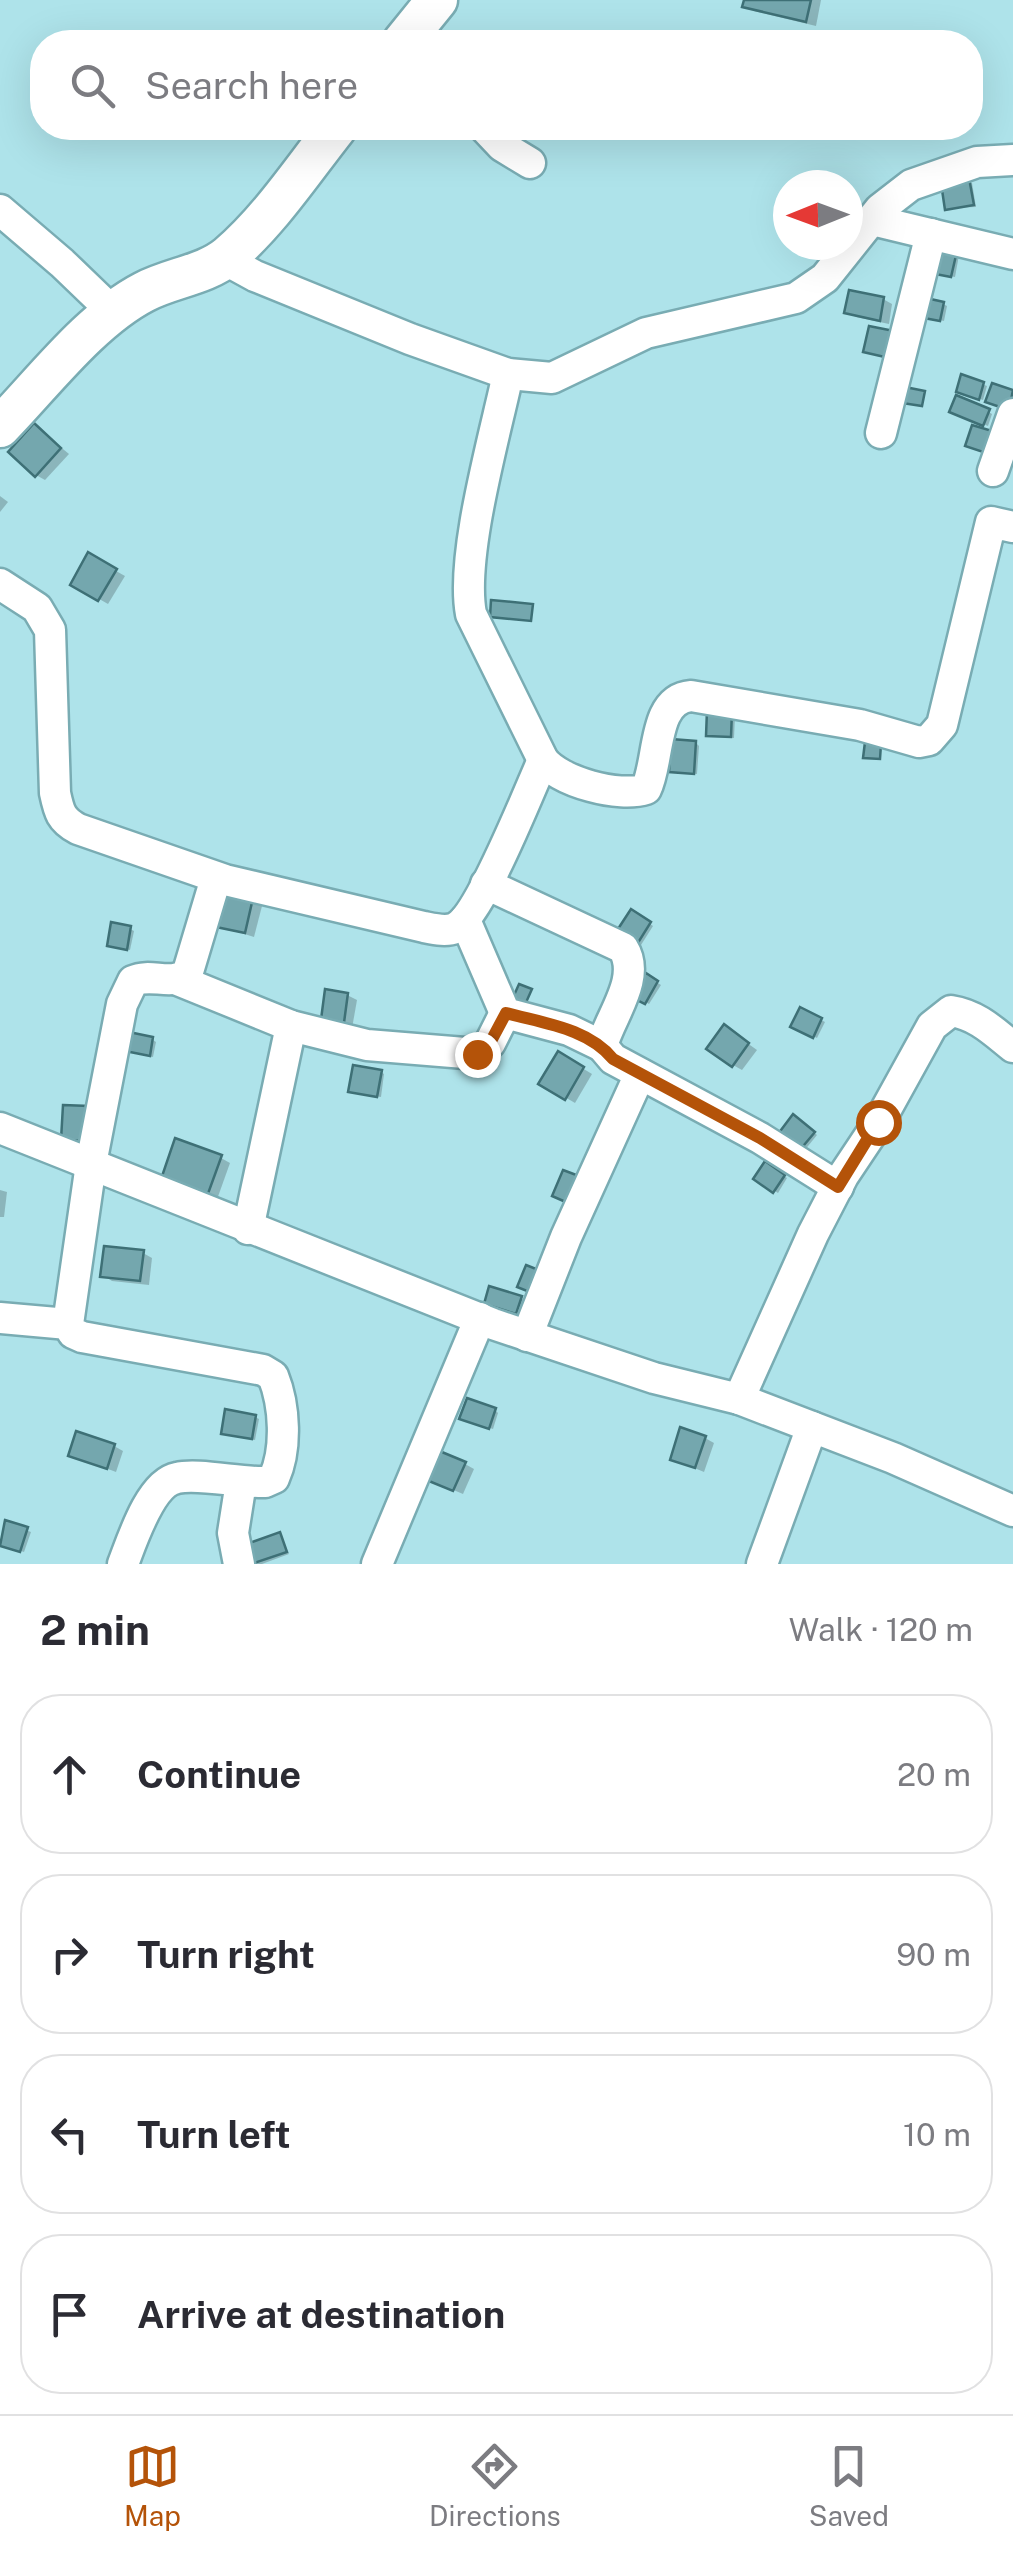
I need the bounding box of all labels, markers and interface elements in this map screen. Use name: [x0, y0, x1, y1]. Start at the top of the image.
search box: [30, 30, 983, 140]
icon: search: [65, 58, 120, 113]
text: Search here: [145, 63, 358, 108]
north arrow: [773, 170, 863, 260]
route end: [455, 1032, 501, 1078]
route start: [856, 1100, 902, 1146]
text: 2 min: [40, 1605, 150, 1654]
text: Walk · 120 m: [789, 1611, 973, 1648]
icon: ahead: [42, 1747, 97, 1802]
text: Continue: [137, 1752, 301, 1797]
text: 20 m: [897, 1756, 971, 1793]
icon: right: [42, 1927, 97, 1982]
text: Turn right: [137, 1932, 315, 1977]
text: 90 m: [896, 1936, 971, 1973]
icon: left: [42, 2107, 97, 2162]
text: Turn left: [137, 2112, 291, 2157]
text: 10 m: [903, 2116, 971, 2153]
icon: arrive: [42, 2287, 97, 2342]
text: Arrive at destination: [137, 2292, 505, 2337]
tab: Map: [124, 2439, 181, 2532]
tab: Directions: [429, 2439, 561, 2532]
tab: Saved: [809, 2439, 889, 2532]

